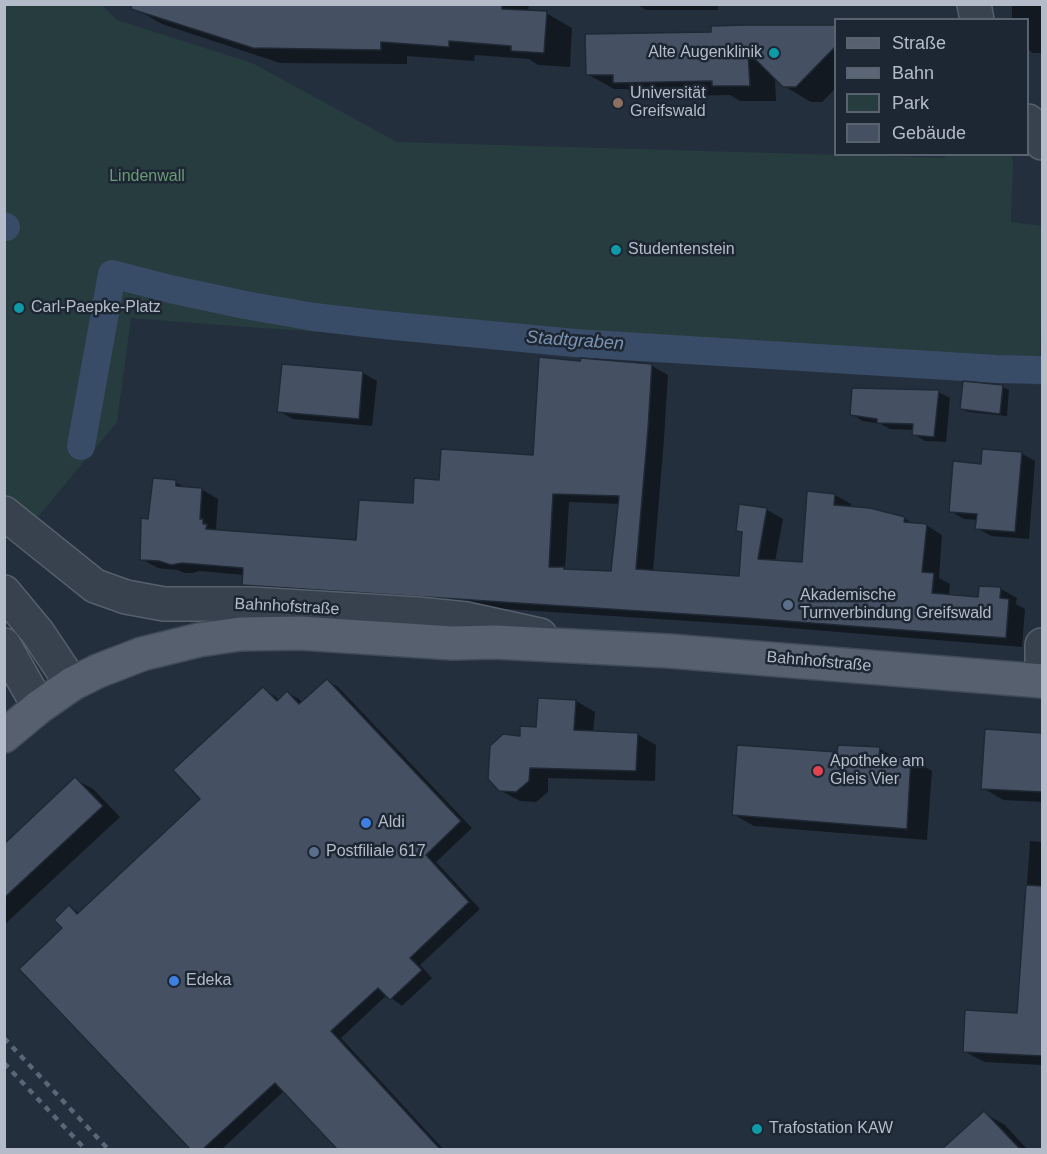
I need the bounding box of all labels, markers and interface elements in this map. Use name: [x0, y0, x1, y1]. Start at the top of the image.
legend: [834, 18, 1029, 156]
text: Straße: [892, 33, 946, 53]
place label: Alte Augenklinik: [648, 43, 762, 63]
marker: Alte Augenklinik: [767, 46, 781, 60]
text: Bahn: [892, 63, 934, 83]
place label: Universität Greifswald: [630, 84, 706, 122]
text: Park: [892, 93, 929, 113]
marker: Universität Greifswald: [611, 96, 625, 110]
text: Gebäude: [892, 123, 966, 143]
park label: Lindenwall: [109, 167, 185, 187]
place label: Studentenstein: [628, 240, 735, 260]
marker: Studentenstein: [609, 243, 623, 257]
place label: Carl-Paepke-Platz: [31, 298, 161, 318]
marker: Carl-Paepke-Platz: [12, 301, 26, 315]
water label: Stadtgraben: [525, 327, 625, 355]
place label: Akademische Turnverbindung Greifswald: [800, 586, 992, 624]
street label: Bahnhofstraße: [234, 595, 340, 619]
marker: Akademische Turnverbindung Greifswald: [781, 598, 795, 612]
street label: Bahnhofstraße: [766, 648, 872, 676]
place label: Apotheke am Gleis Vier: [830, 752, 924, 790]
marker: Apotheke am Gleis Vier: [811, 764, 825, 778]
place label: Aldi: [378, 813, 405, 833]
marker: Aldi: [359, 816, 373, 830]
place label: Postfiliale 617: [326, 842, 426, 862]
marker: Postfiliale 617: [307, 845, 321, 859]
place label: Edeka: [186, 971, 231, 991]
marker: Edeka: [167, 974, 181, 988]
place label: Trafostation KAW: [769, 1119, 893, 1139]
marker: Trafostation KAW: [750, 1122, 764, 1136]

